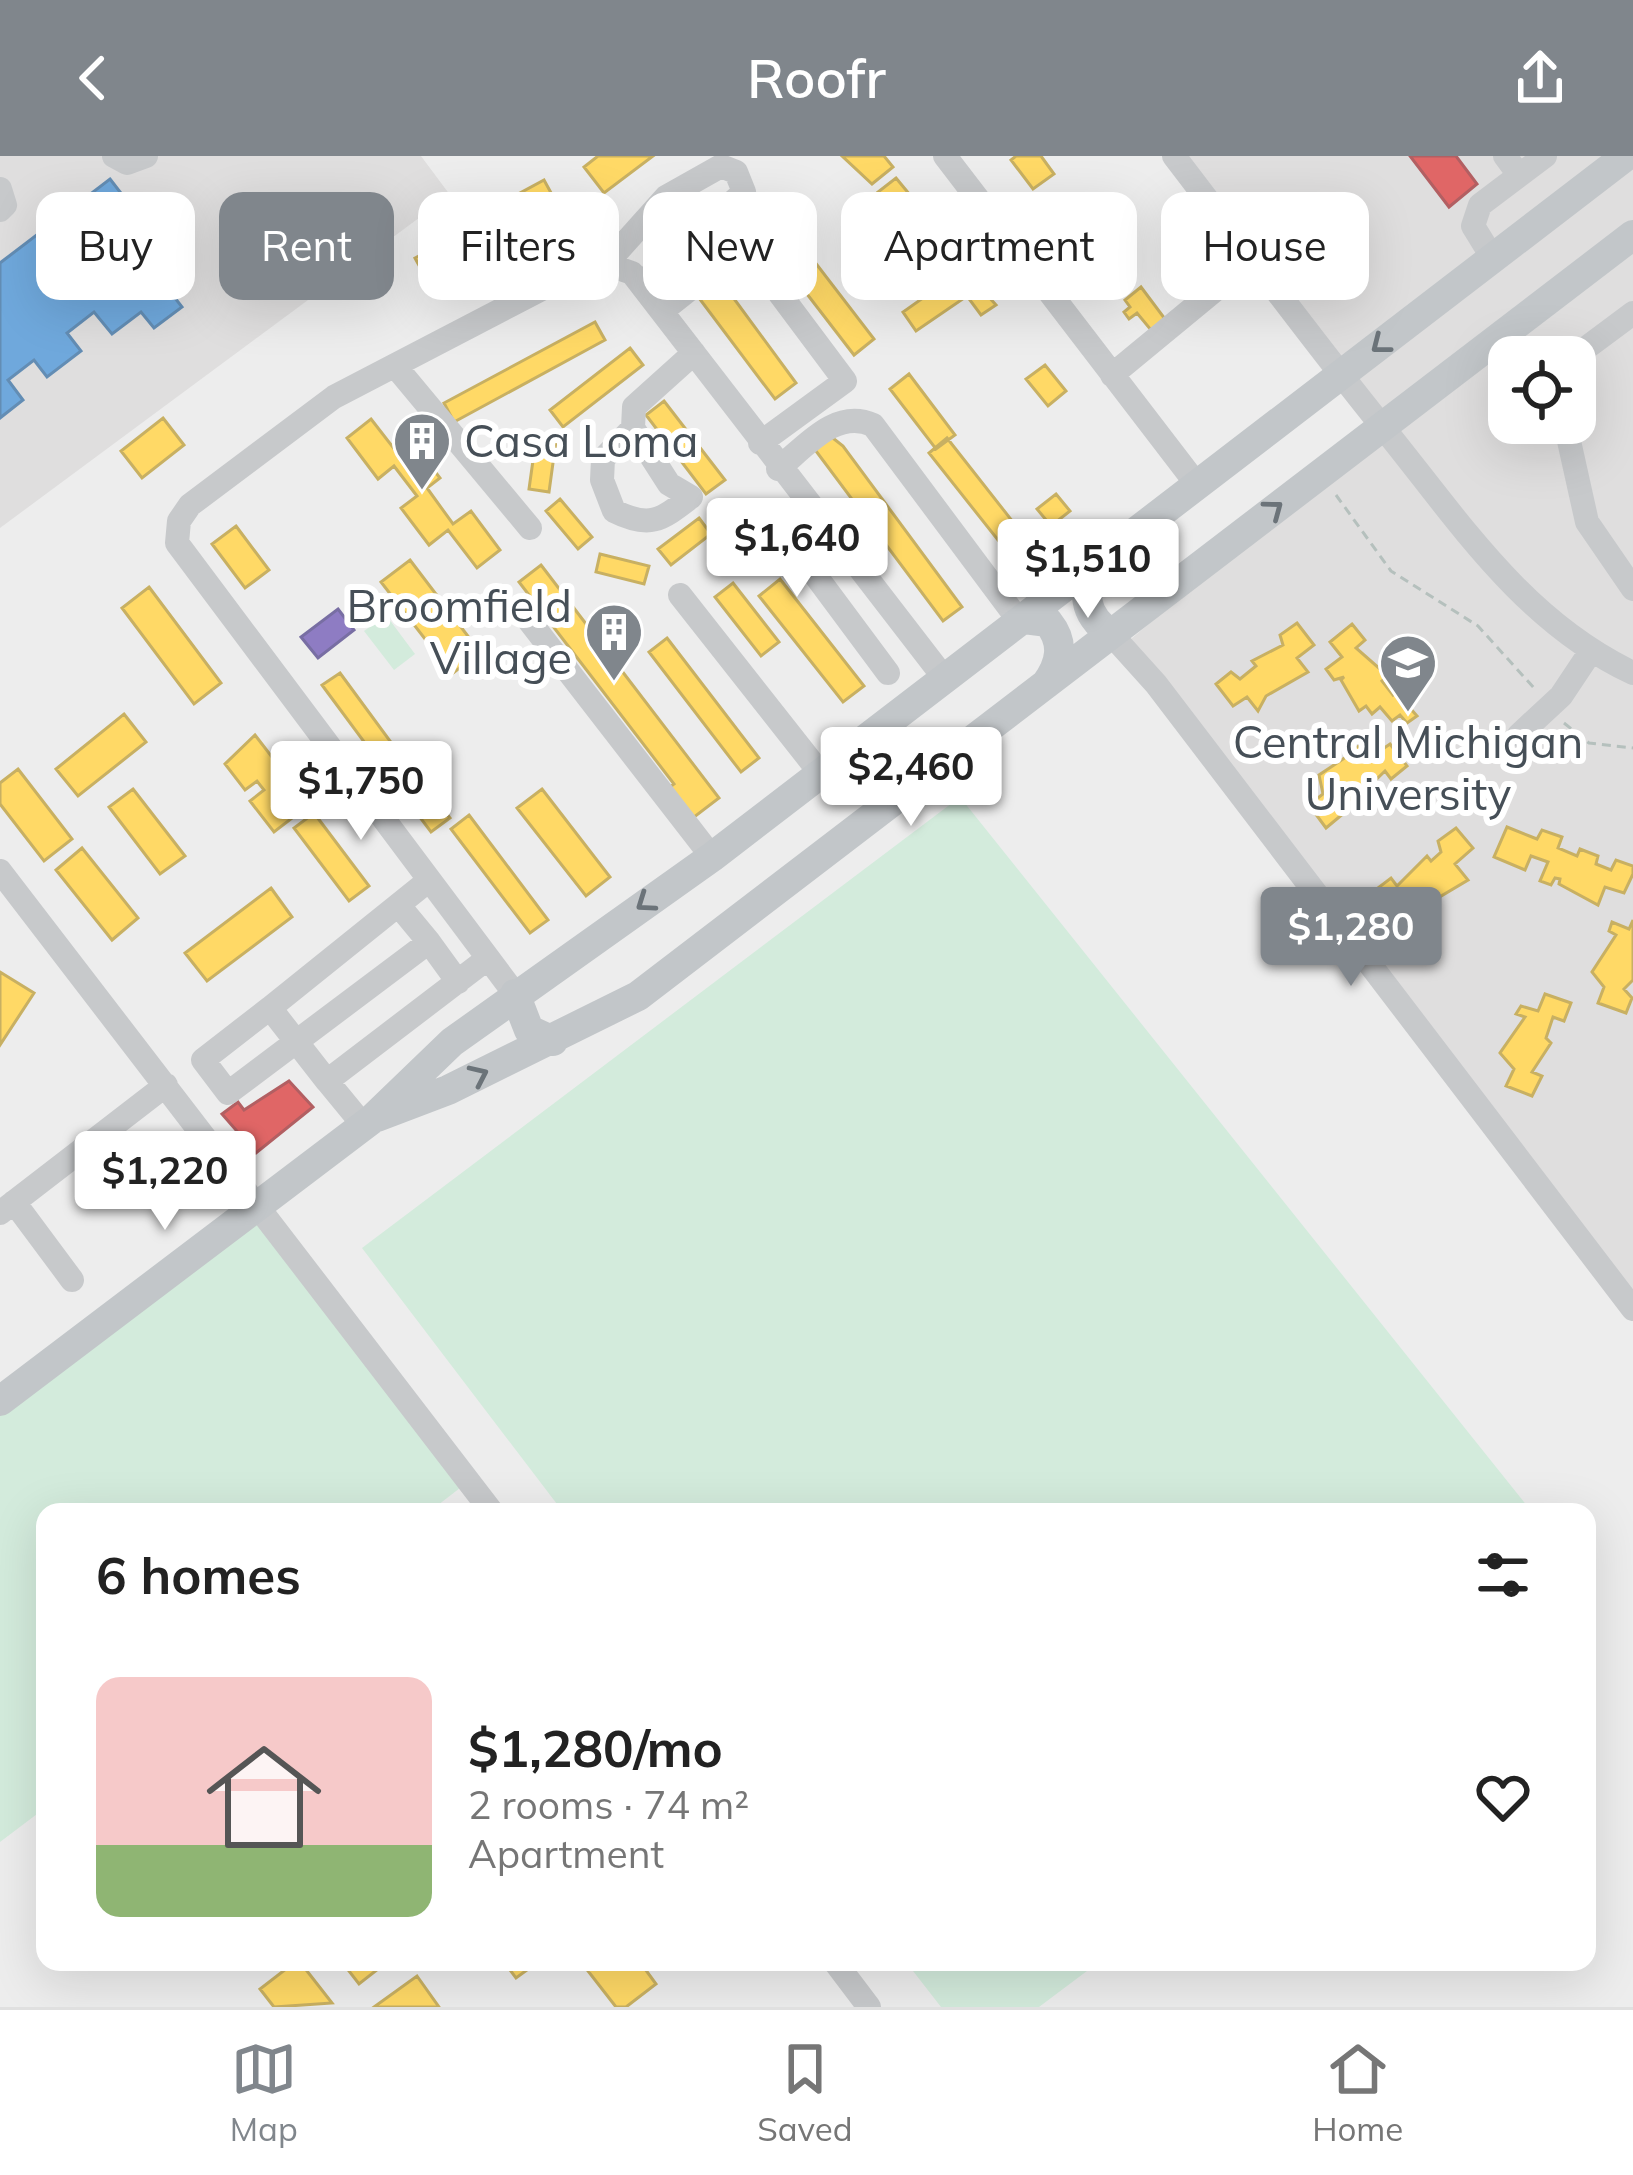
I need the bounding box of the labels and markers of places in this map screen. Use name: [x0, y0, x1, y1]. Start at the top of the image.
building icon: Casa Loma: [391, 410, 453, 492]
place label: Casa Loma: [464, 412, 699, 468]
pin: $1,640: [699, 498, 895, 600]
pin: $1,510: [990, 519, 1186, 621]
place label: Broomfield Village: [346, 577, 572, 685]
building icon: Broomfield Village: [583, 601, 645, 683]
school or university icon: Central Michigan University: [1377, 632, 1439, 714]
place label: Central Michigan University: [1233, 713, 1583, 821]
pin: $2,460: [813, 727, 1009, 829]
pin: $1,750: [263, 741, 459, 843]
pin: $1,280: [1253, 887, 1449, 989]
pin: $1,220: [67, 1131, 263, 1233]

